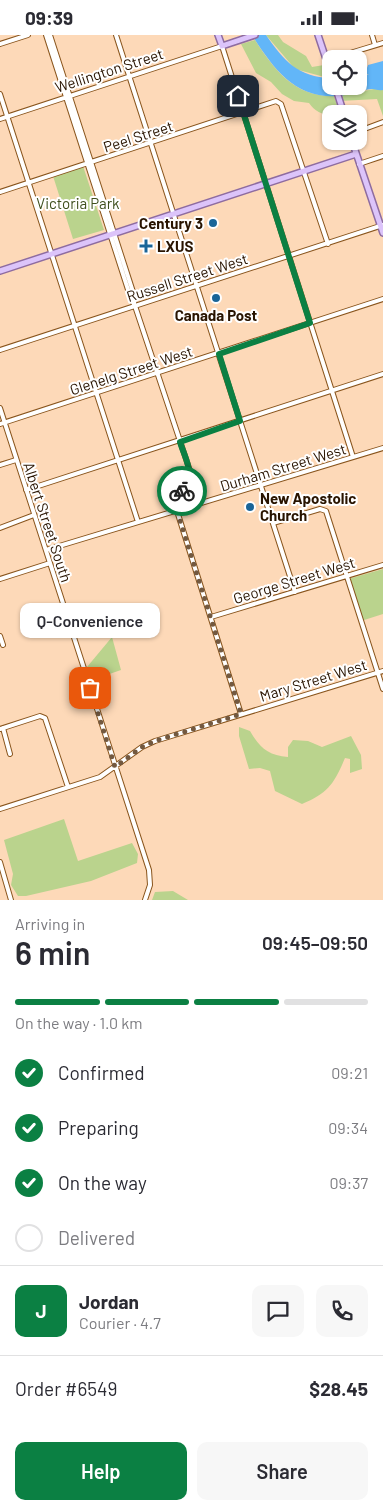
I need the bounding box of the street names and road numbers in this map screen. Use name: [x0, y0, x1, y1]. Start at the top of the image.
street label: Wellington Street: [53, 44, 165, 96]
street label: Peel Street: [101, 116, 175, 156]
street label: Russell Street West: [124, 249, 250, 305]
street label: Glenelg Street West: [67, 342, 195, 398]
street label: Durham Street West: [218, 439, 348, 495]
street label: Albert Street South: [20, 460, 76, 584]
street label: George Street West: [231, 553, 357, 607]
street label: Mary Street West: [257, 655, 369, 705]

